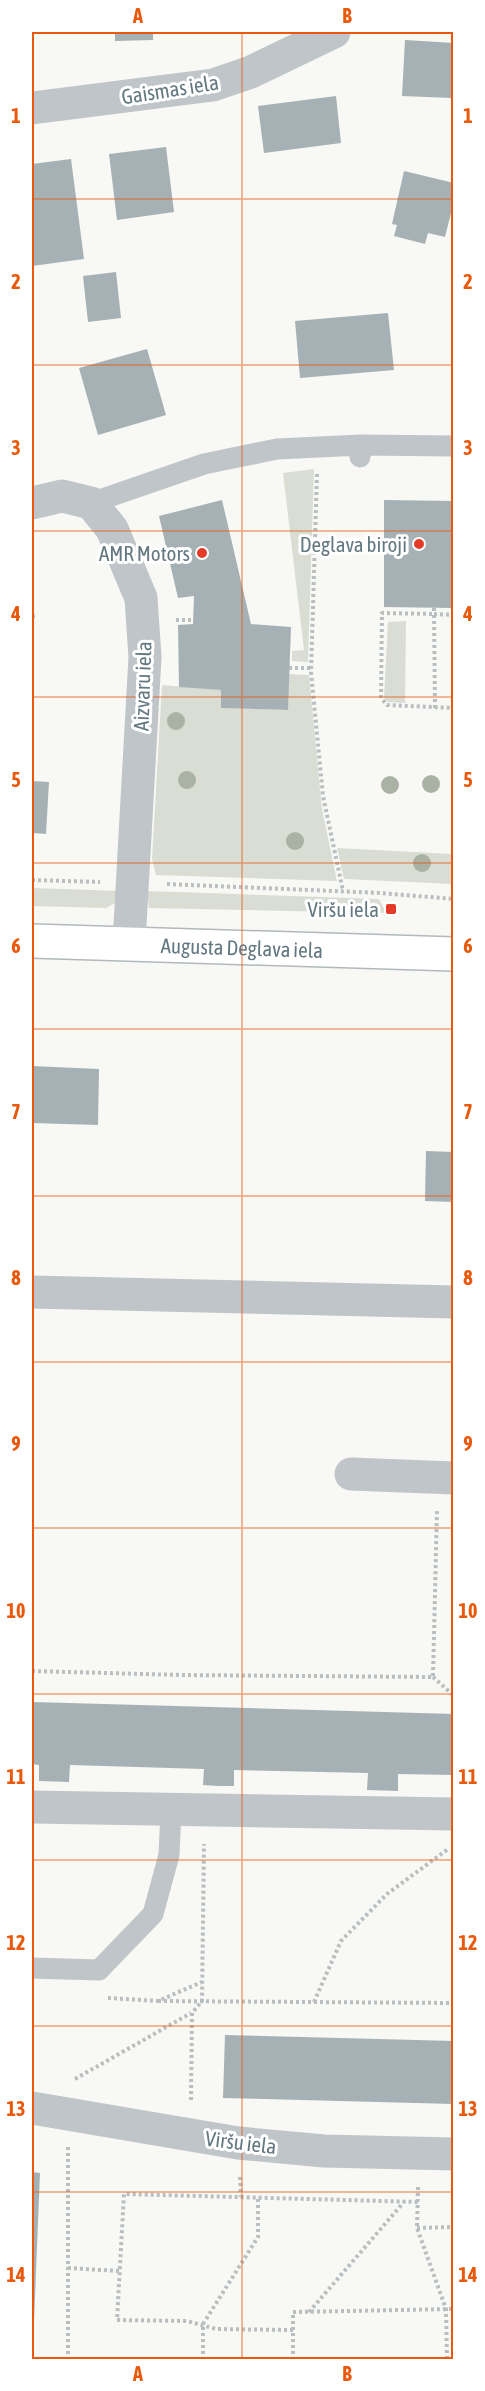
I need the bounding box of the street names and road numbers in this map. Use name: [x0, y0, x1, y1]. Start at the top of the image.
street label: Gaismas iela: [120, 69, 220, 109]
street label: Aizvaru iela: [128, 641, 156, 731]
street label: Augusta Deglava iela: [160, 933, 323, 962]
street label: Viršu iela: [204, 2126, 278, 2158]

